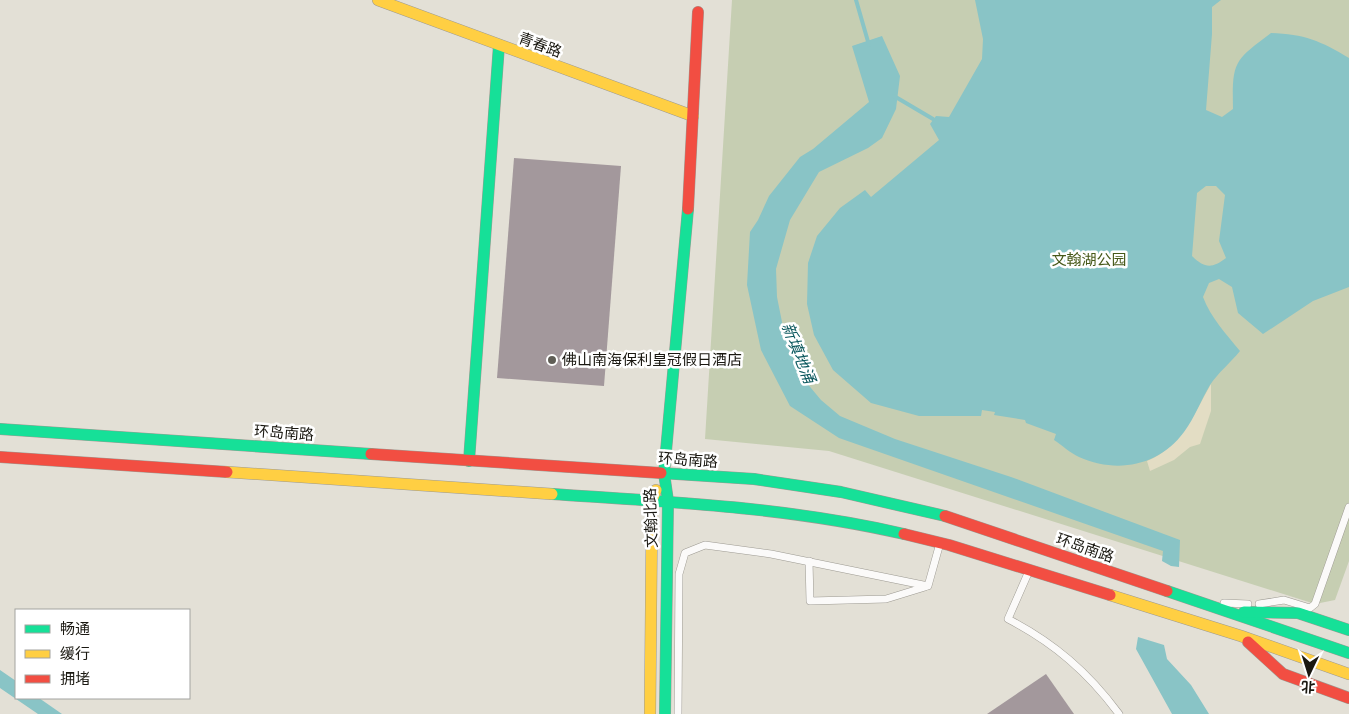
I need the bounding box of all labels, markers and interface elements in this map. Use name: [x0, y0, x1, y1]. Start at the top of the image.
street label: 青春路: [516, 29, 564, 61]
park label: 文翰湖公园: [1051, 251, 1127, 269]
water label: 新填地涌: [777, 320, 820, 388]
place label: 佛山南海保利皇冠假日酒店: [562, 351, 742, 369]
marker: 佛山南海保利皇冠假日酒店: [546, 354, 558, 366]
street label: 环岛南路: [253, 422, 315, 444]
street label: 环岛南路: [657, 449, 719, 471]
street label: 文翰北路: [641, 488, 661, 548]
street label: 环岛南路: [1054, 530, 1116, 566]
legend: [15, 609, 190, 699]
text: 畅通: [60, 620, 90, 638]
text: 缓行: [60, 645, 90, 663]
north arrow: [1284, 649, 1334, 699]
text: 拥堵: [60, 670, 90, 688]
text: 北: [1301, 678, 1316, 695]

